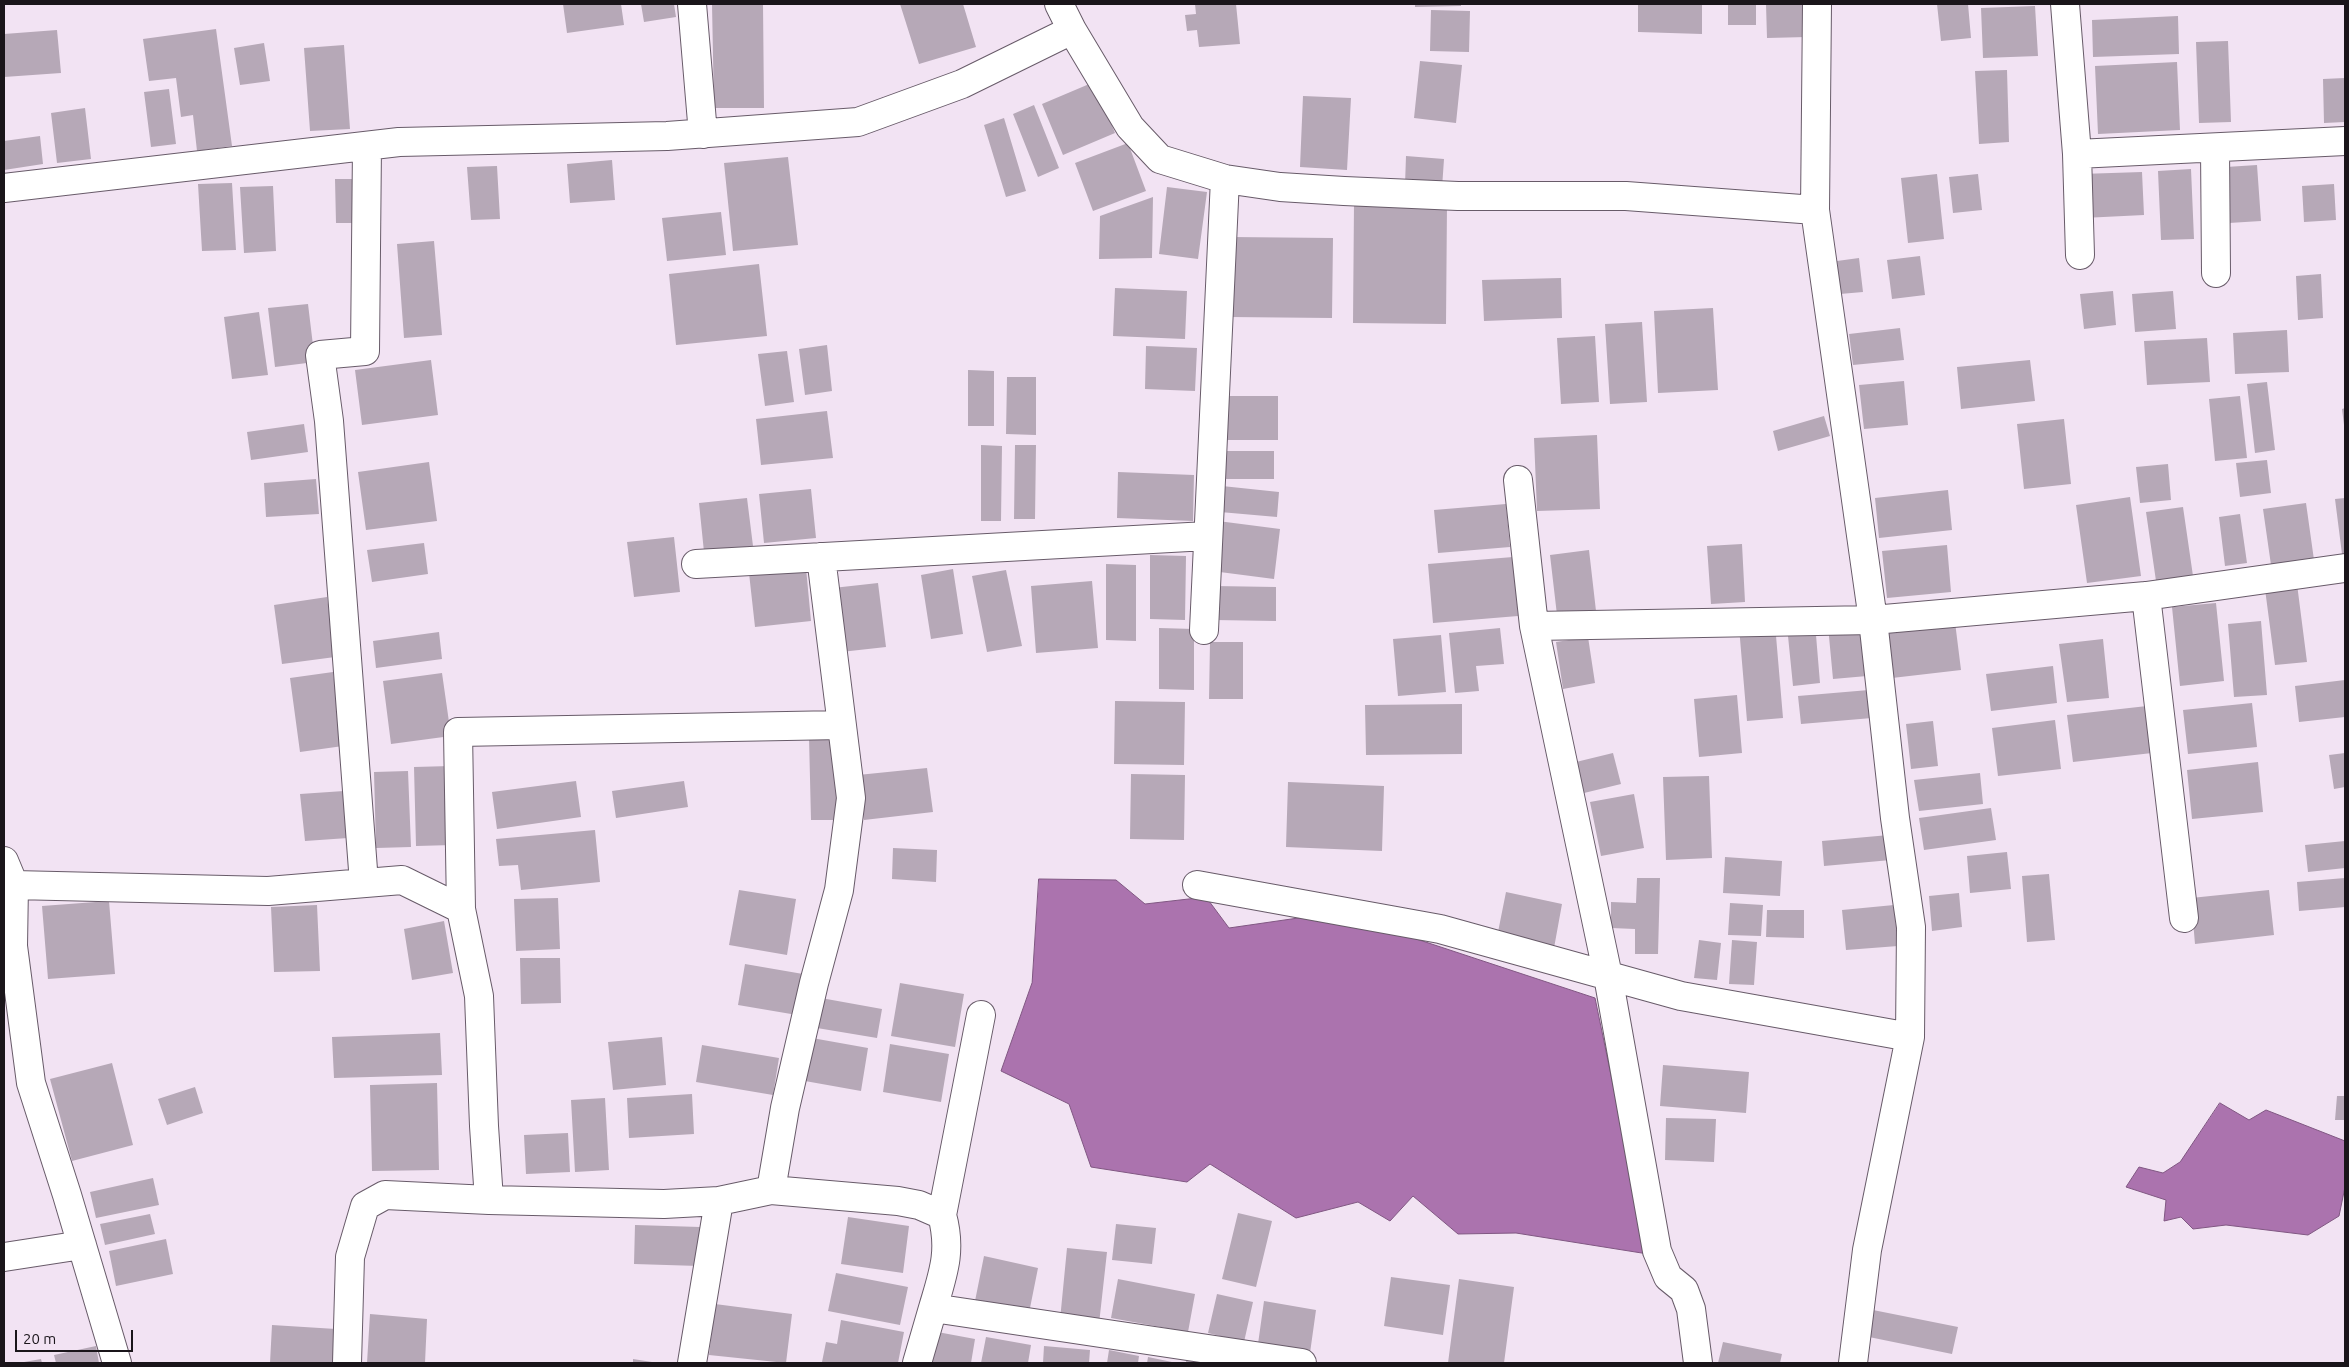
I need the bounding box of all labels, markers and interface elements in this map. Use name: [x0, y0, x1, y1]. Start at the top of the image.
scale bar: [18, 1320, 135, 1352]
text: 20 m: [23, 1330, 56, 1347]

